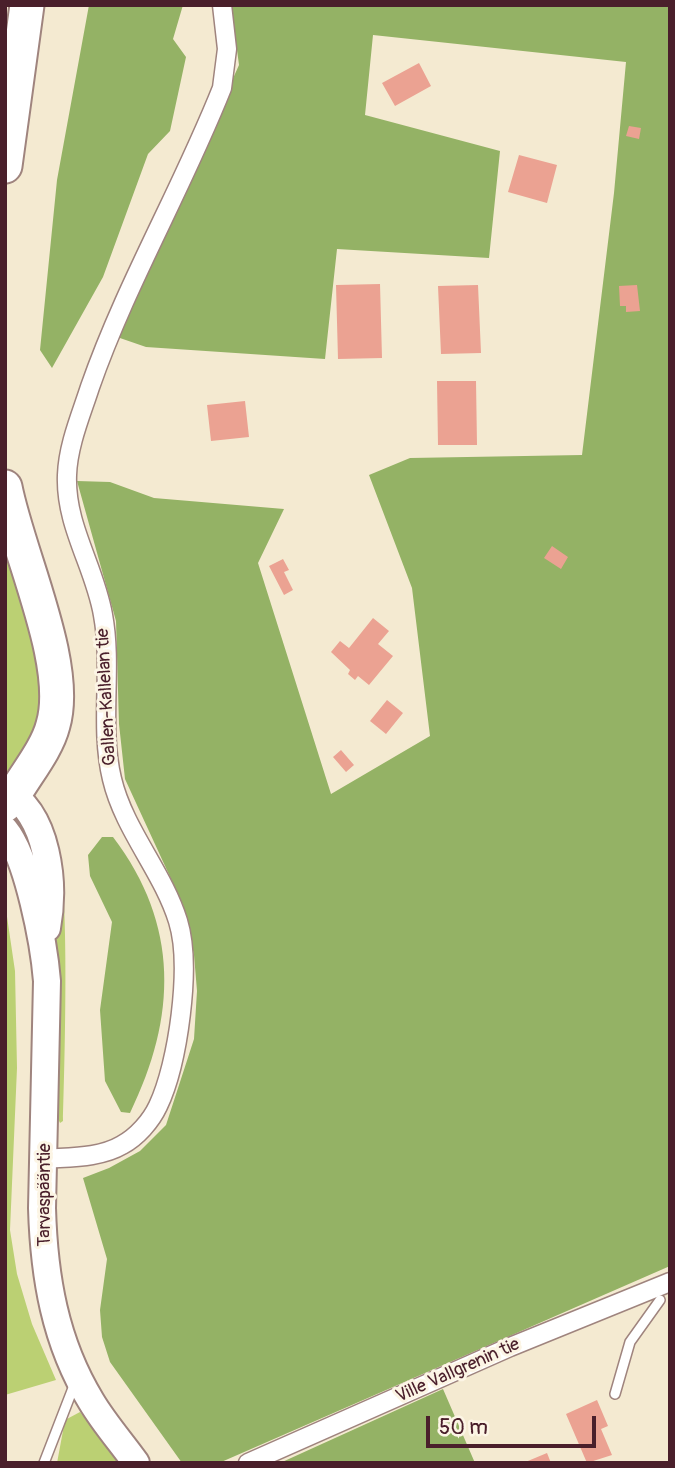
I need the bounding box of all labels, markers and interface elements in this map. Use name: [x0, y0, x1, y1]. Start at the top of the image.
street label: Gallen-Kallelan tie: [93, 628, 121, 766]
street label: Tarvaspääntie: [34, 1143, 56, 1247]
street label: Ville Vallgrenin tie: [393, 1334, 523, 1408]
scale bar: [430, 1402, 600, 1446]
text: 50 m: [439, 1414, 488, 1441]

